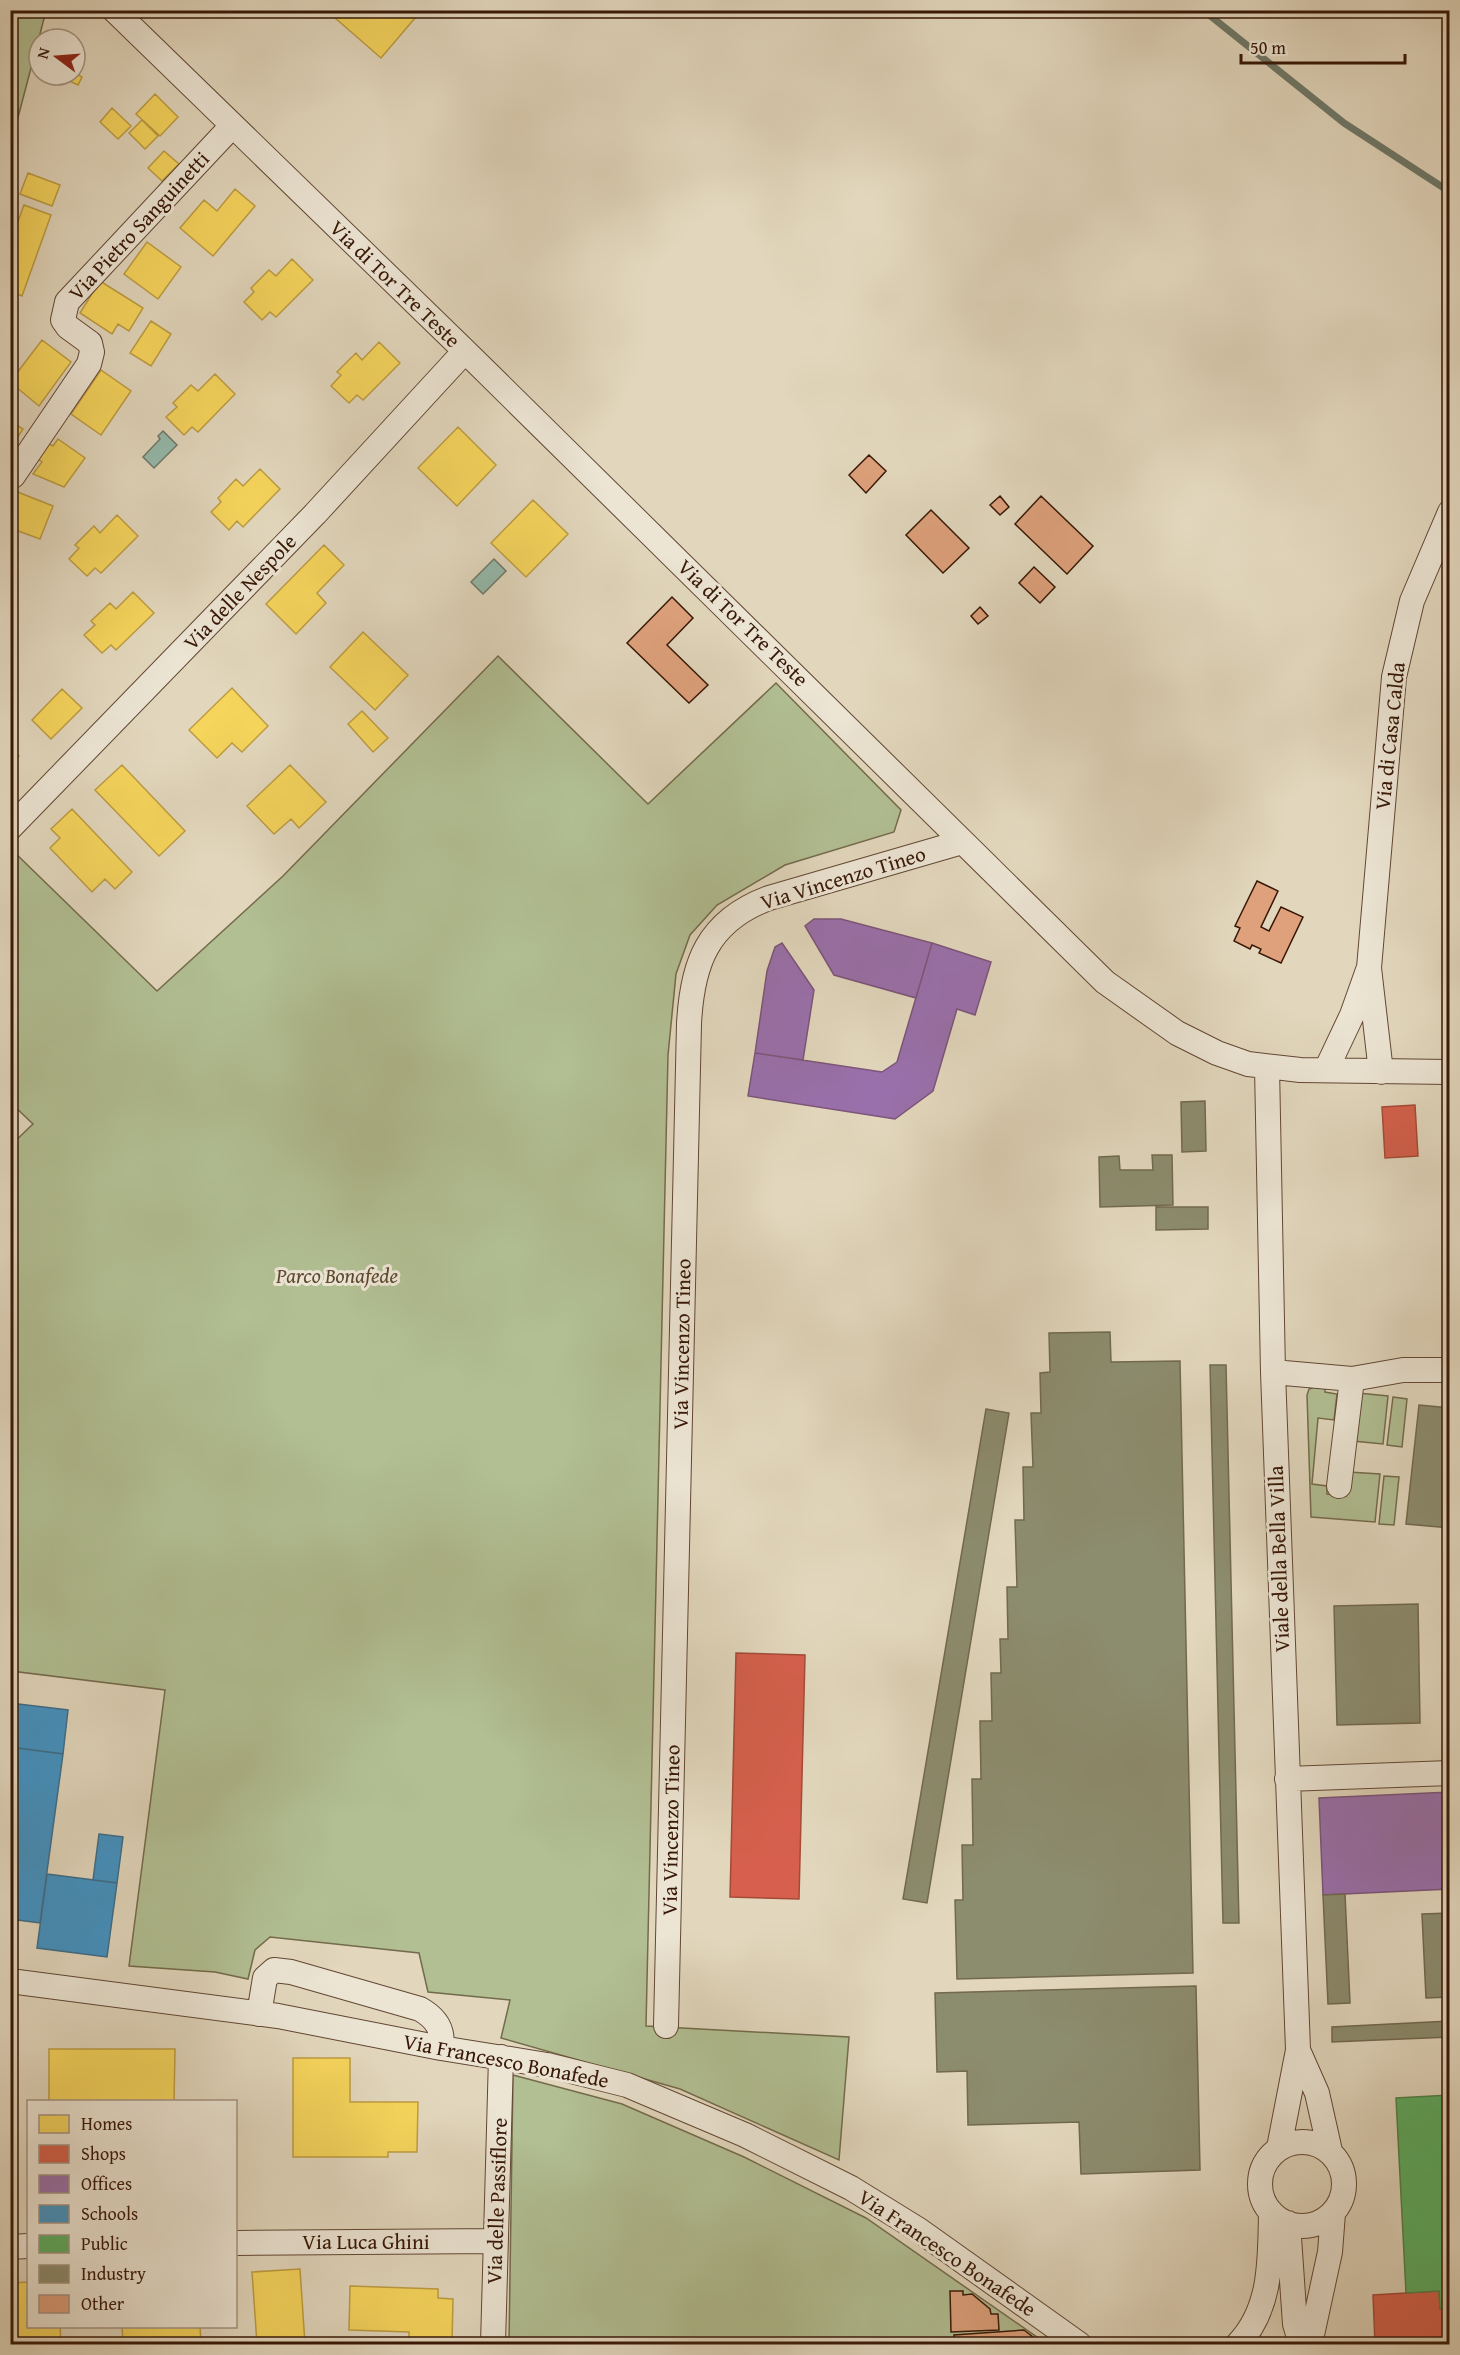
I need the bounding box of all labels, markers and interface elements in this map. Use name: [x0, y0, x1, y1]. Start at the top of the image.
north arrow: [27, 27, 87, 87]
scale bar: [1241, 27, 1404, 65]
text: 50 m: [1250, 34, 1286, 61]
text: N: [30, 44, 56, 61]
street label: Via Pietro Sanguinetti: [61, 144, 216, 307]
street label: Via di Tor Tre Teste: [323, 213, 468, 355]
street label: Via delle Nespole: [176, 526, 303, 657]
street label: Via di Tor Tre Teste: [671, 552, 816, 694]
street label: Via di Casa Calda: [1366, 660, 1413, 811]
street label: Via Vincenzo Tineo: [756, 838, 929, 917]
street label: Via Vincenzo Tineo: [665, 1258, 698, 1430]
park label: Parco Bonafede: [275, 1260, 398, 1291]
street label: Viale della Bella Villa: [1260, 1465, 1297, 1653]
street label: Via Vincenzo Tineo: [654, 1744, 687, 1916]
street label: Via Francesco Bonafede: [401, 2025, 612, 2096]
legend: [27, 2100, 237, 2328]
text: Homes: [81, 2110, 132, 2137]
street label: Via delle Passiflore: [478, 2117, 515, 2285]
text: Shops: [81, 2140, 126, 2167]
text: Offices: [81, 2170, 132, 2197]
street label: Via Francesco Bonafede: [852, 2181, 1043, 2324]
text: Schools: [81, 2200, 138, 2227]
street label: Via Luca Ghini: [302, 2226, 430, 2257]
text: Public: [81, 2230, 128, 2257]
text: Industry: [81, 2260, 146, 2287]
text: Other: [81, 2290, 125, 2317]

